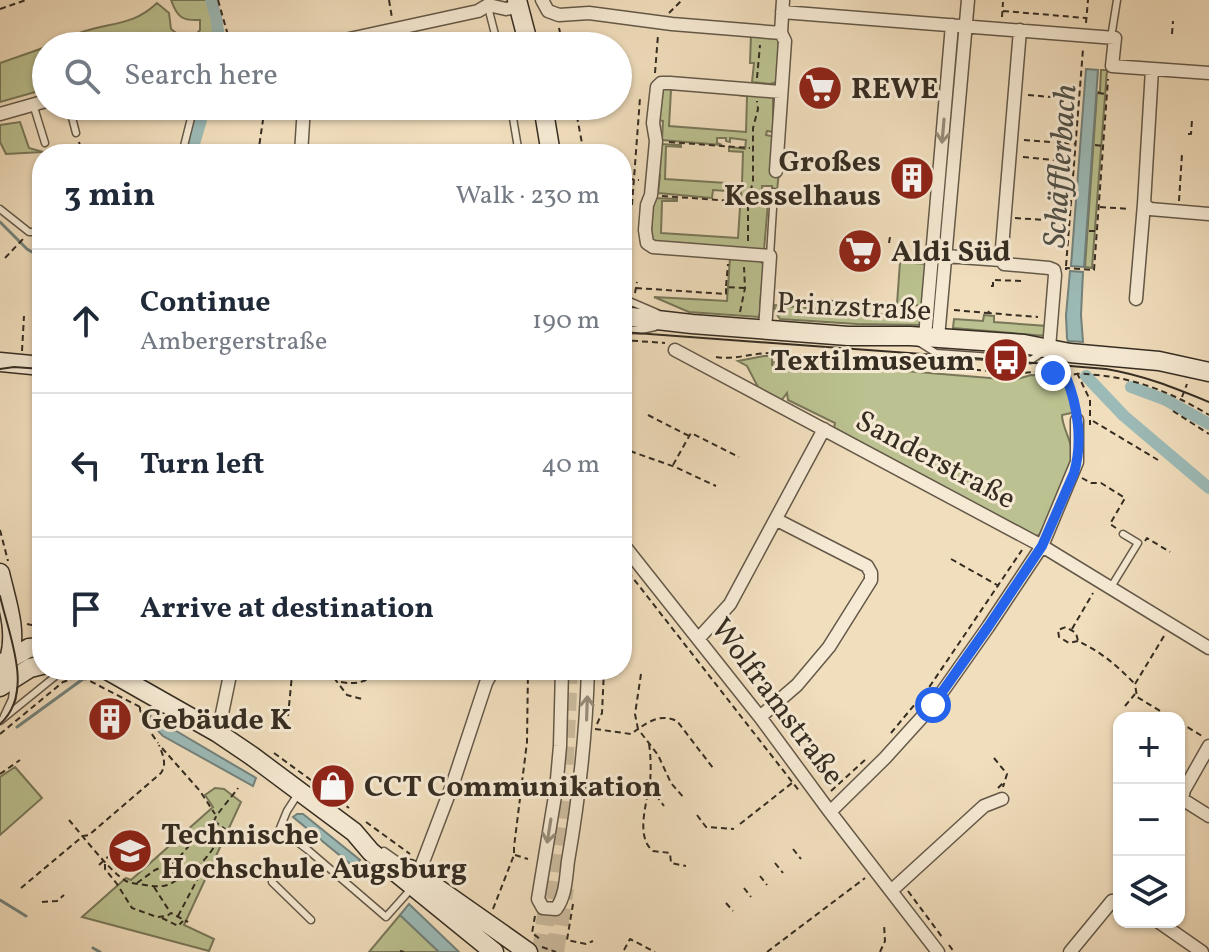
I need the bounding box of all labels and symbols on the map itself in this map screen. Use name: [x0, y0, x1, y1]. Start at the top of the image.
supermarket icon: REWE: [796, 64, 844, 112]
place label: REWE: [851, 69, 939, 111]
water label: Schäfflerbach: [1034, 83, 1090, 250]
one-way arrow: [935, 117, 950, 143]
place label: Großes Kesselhaus: [724, 142, 881, 218]
building icon: Großes Kesselhaus: [888, 154, 936, 202]
supermarket icon: Aldi Süd: [836, 227, 884, 275]
place label: Aldi Süd: [891, 232, 1011, 274]
street label: Prinzstraße: [775, 283, 932, 333]
bus stop icon: Textilmuseum: [982, 336, 1030, 384]
place label: Textilmuseum: [770, 341, 975, 383]
route end: [1035, 355, 1071, 391]
street label: Sanderstraße: [847, 401, 1023, 521]
street label: Wolframstraße: [700, 610, 853, 795]
route start: [915, 687, 951, 723]
building icon: Gebäude K: [86, 695, 134, 743]
one-way arrow: [579, 695, 594, 722]
place label: Gebäude K: [141, 700, 292, 742]
shop icon: CCT Communikation: [309, 762, 357, 810]
place label: CCT Communikation: [364, 767, 662, 809]
place label: Technische Hochschule Augsburg: [161, 815, 467, 891]
one-way arrow: [541, 818, 556, 843]
school or university icon: Technische Hochschule Augsburg: [106, 827, 154, 875]

